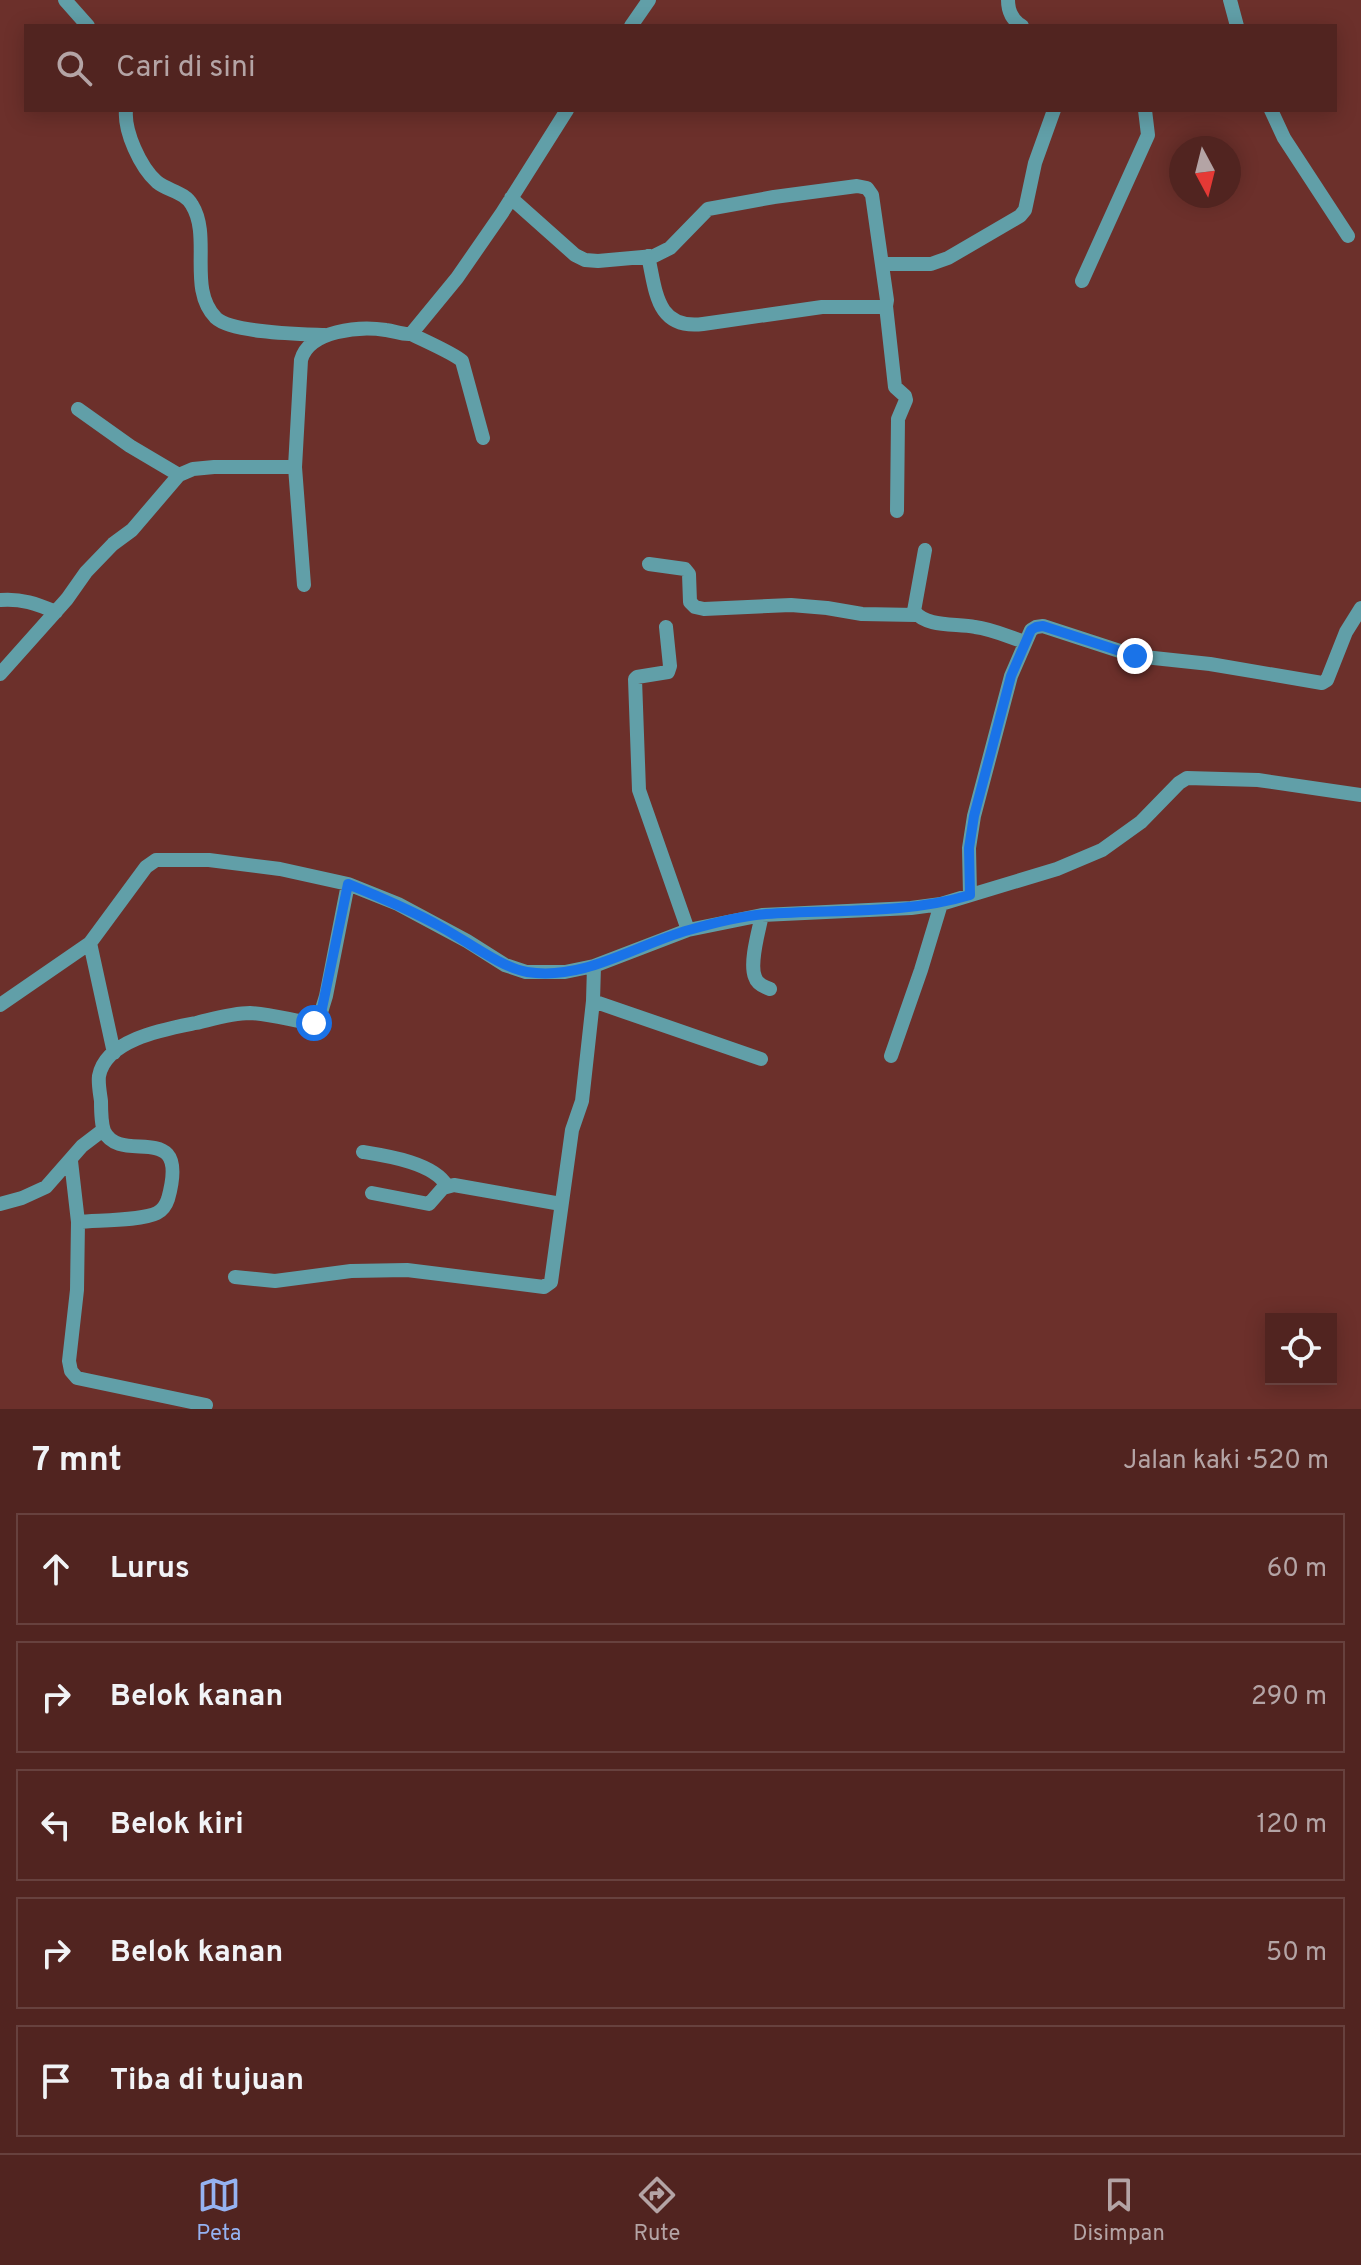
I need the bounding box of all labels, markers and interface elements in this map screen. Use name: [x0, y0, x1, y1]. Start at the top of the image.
search box: [24, 24, 1337, 112]
icon: search: [52, 46, 96, 90]
text: Cari di sini: [116, 50, 256, 87]
north arrow: [1169, 136, 1241, 208]
route end: [1117, 638, 1153, 674]
route start: [296, 1005, 332, 1041]
map controls: [1265, 1313, 1337, 1385]
button: locate: [1265, 1313, 1337, 1385]
text: 7 mnt: [32, 1440, 122, 1483]
text: Jalan kaki · 520 m: [1123, 1445, 1329, 1478]
icon: ahead: [34, 1547, 78, 1591]
text: Lurus: [110, 1551, 190, 1588]
text: 60 m: [1267, 1553, 1327, 1586]
icon: right: [34, 1675, 78, 1719]
text: Belok kanan: [110, 1679, 283, 1716]
text: 290 m: [1251, 1681, 1327, 1714]
icon: left: [34, 1803, 78, 1847]
text: Belok kiri: [110, 1807, 244, 1844]
text: 120 m: [1257, 1809, 1327, 1842]
icon: right: [34, 1931, 78, 1975]
text: Belok kanan: [110, 1935, 283, 1972]
text: 50 m: [1266, 1937, 1327, 1970]
icon: arrive: [34, 2059, 78, 2103]
text: Tiba di tujuan: [110, 2063, 304, 2100]
tab: Peta: [196, 2173, 241, 2248]
tab: Rute: [634, 2173, 680, 2248]
tab: Disimpan: [1072, 2173, 1165, 2248]

